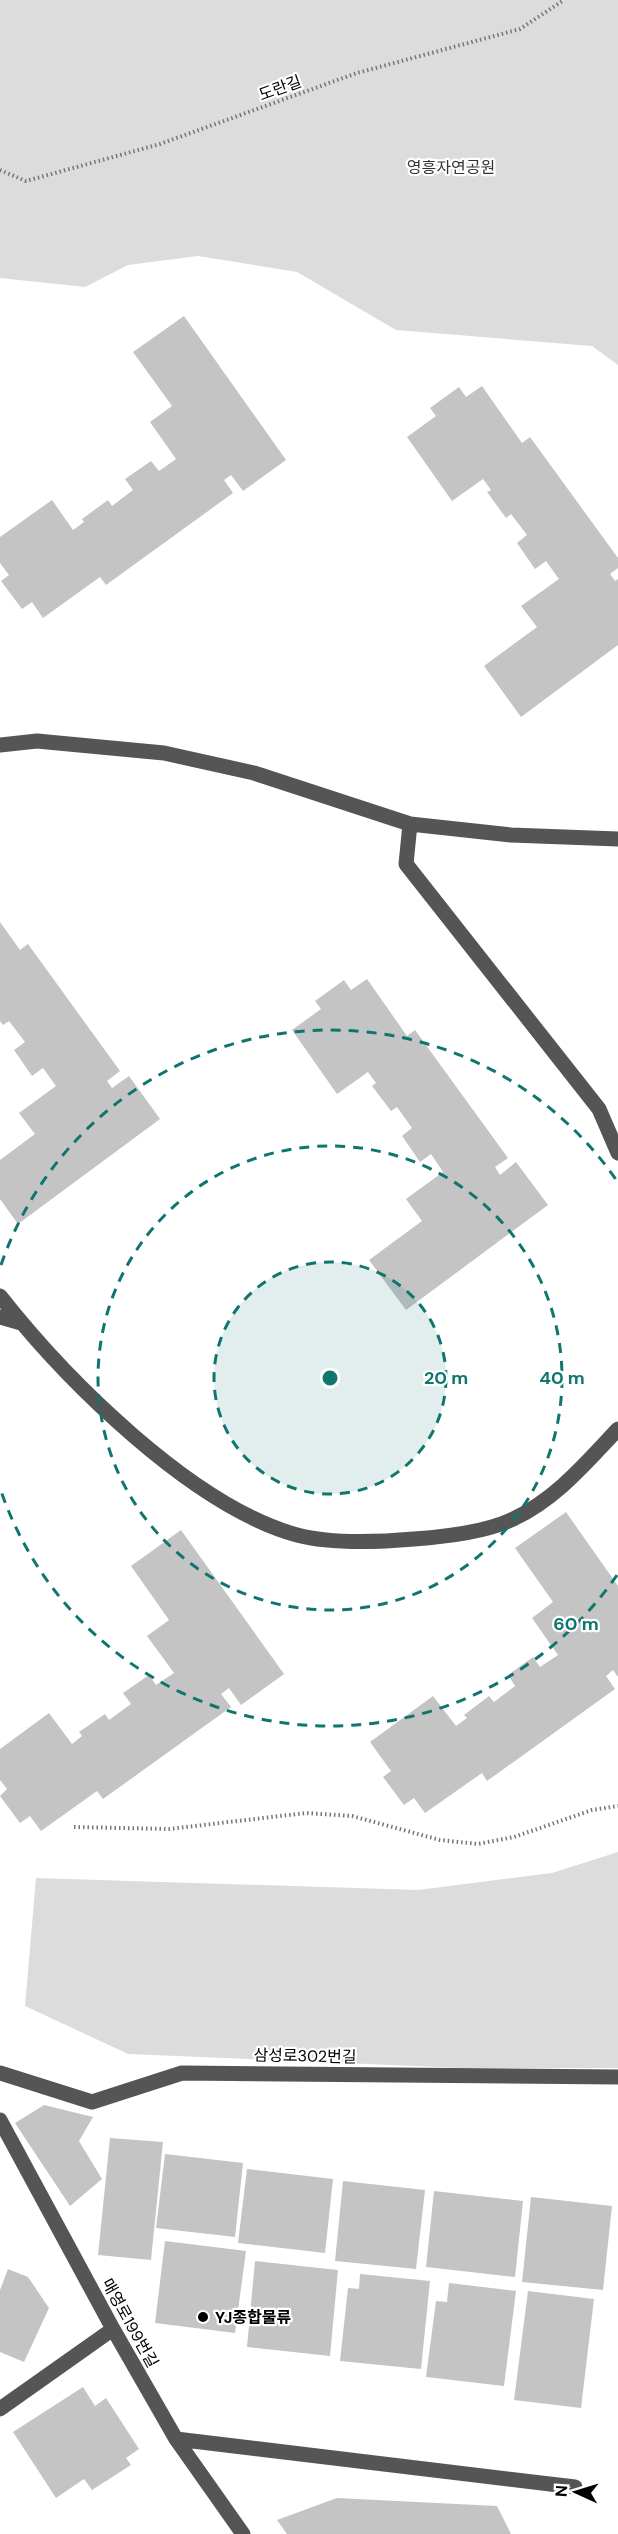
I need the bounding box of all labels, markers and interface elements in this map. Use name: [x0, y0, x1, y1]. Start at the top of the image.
street label: 도란길: [256, 71, 304, 105]
park label: 영흥자연공원: [407, 157, 495, 178]
text: 20 m: [424, 1366, 468, 1390]
text: 40 m: [539, 1366, 585, 1390]
centre of rings: [320, 1368, 340, 1388]
text: 60 m: [553, 1612, 599, 1636]
street label: 삼성로302번길: [253, 2045, 357, 2067]
street label: 매영로199번길: [97, 2275, 163, 2371]
place label: YJ종합물류: [215, 2307, 291, 2328]
marker: YJ종합물류: [196, 2310, 210, 2324]
north arrow: [546, 2462, 606, 2522]
text: N: [551, 2484, 572, 2498]

